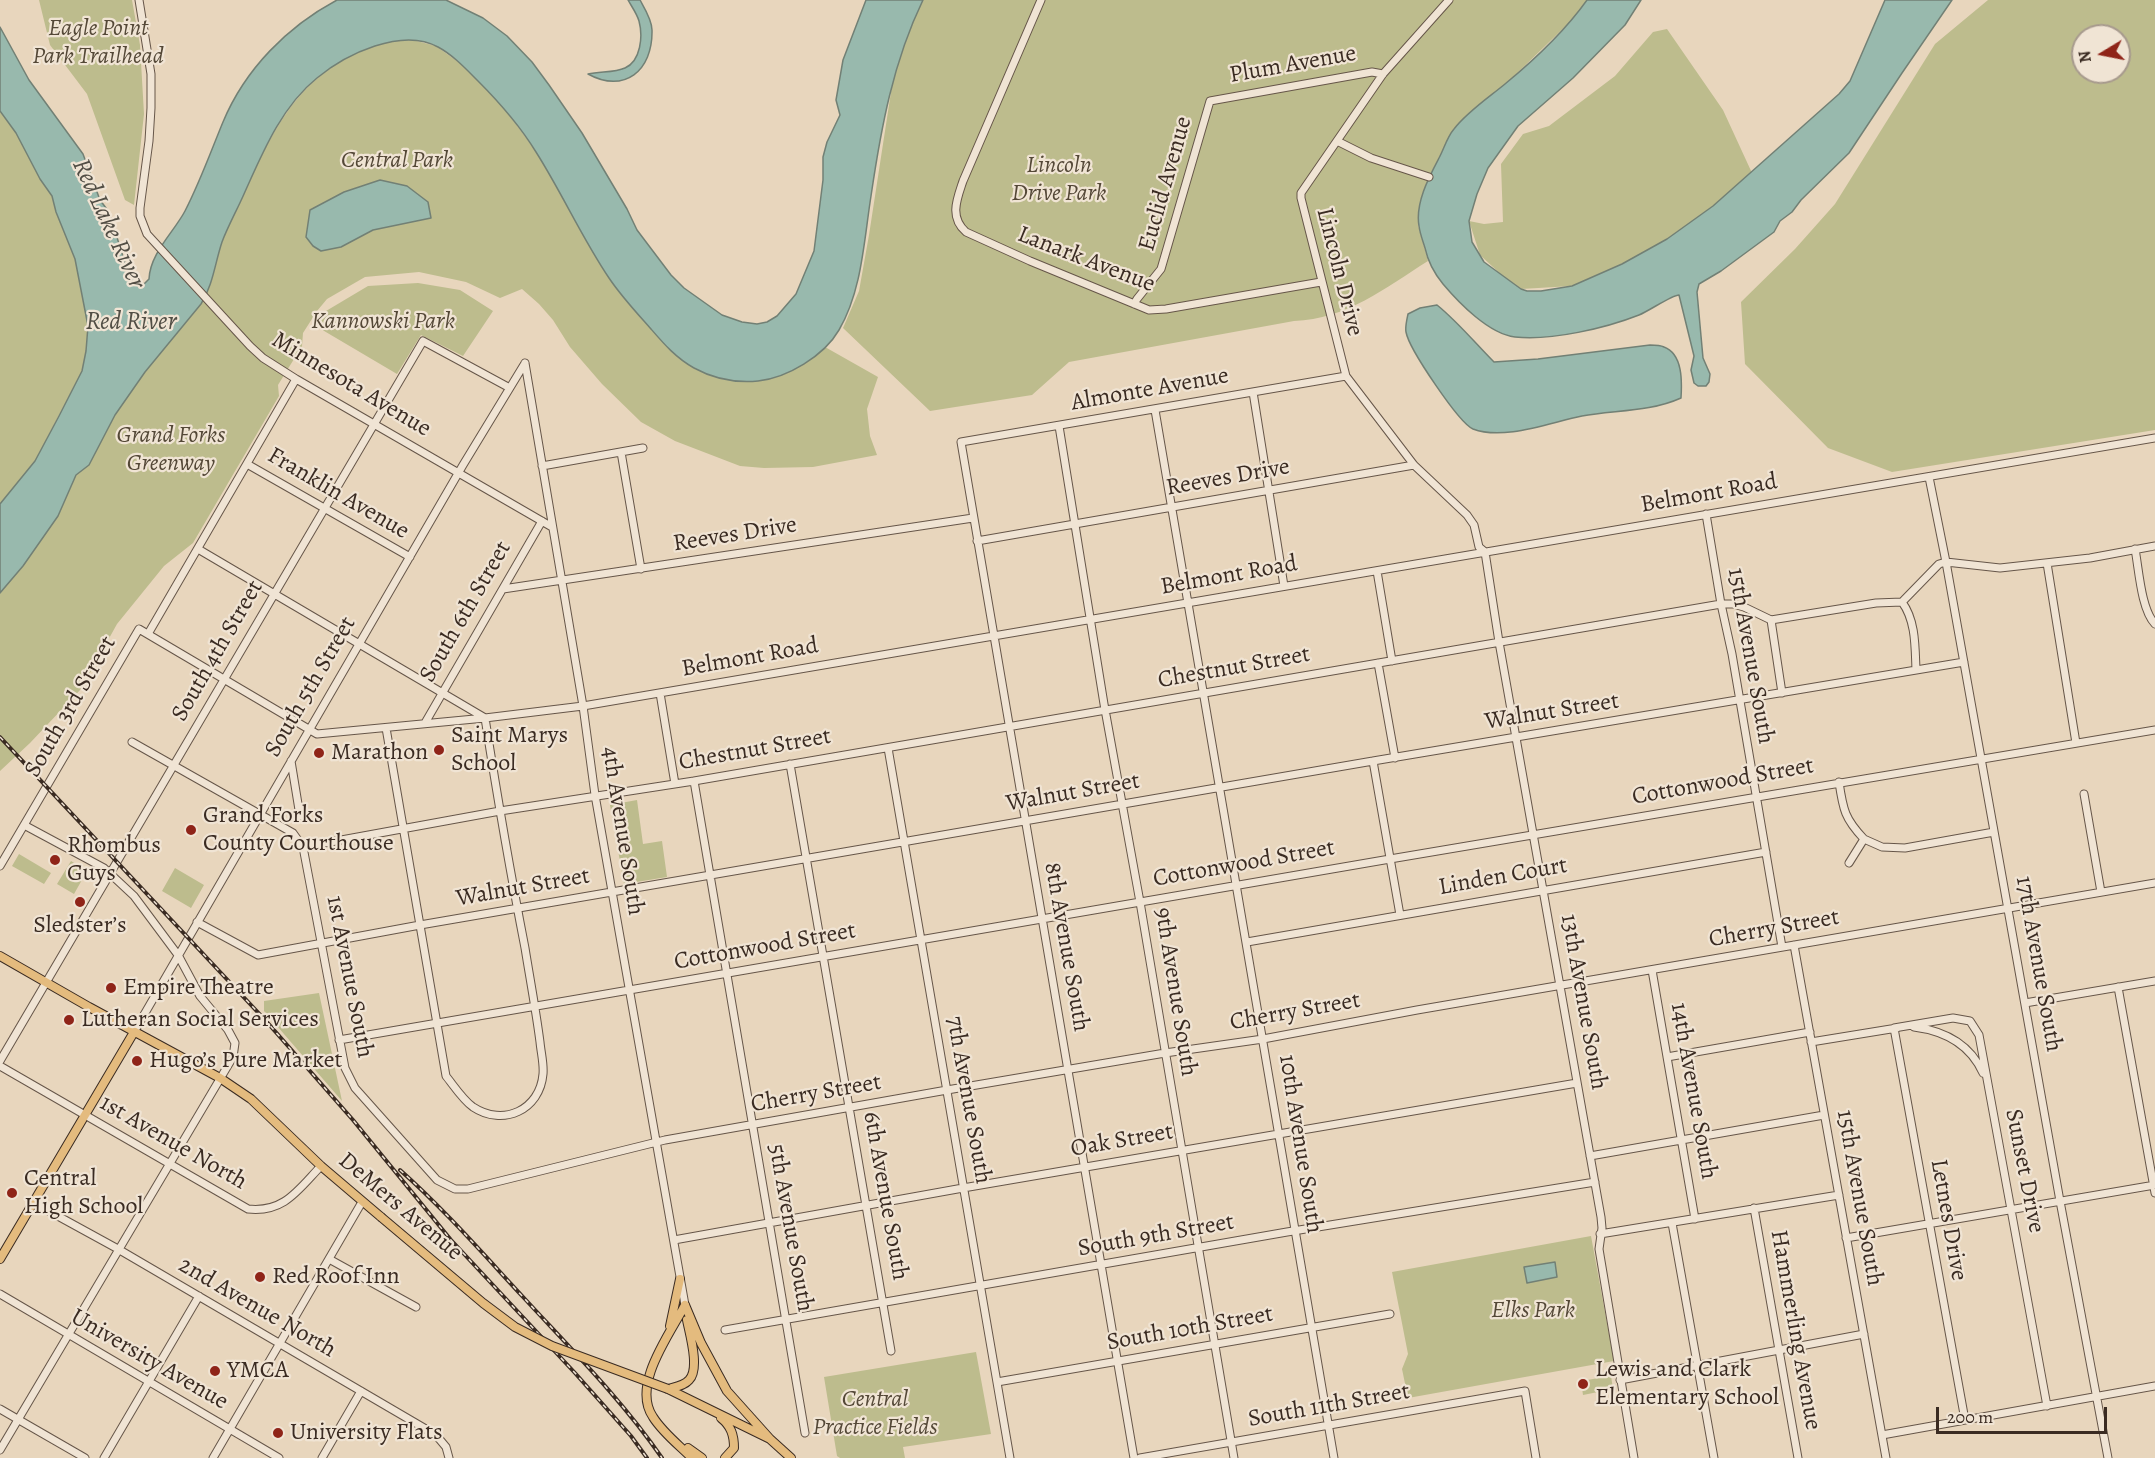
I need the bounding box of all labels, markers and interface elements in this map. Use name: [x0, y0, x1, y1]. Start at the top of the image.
park label: Eagle Point Park Trailhead: [32, 15, 164, 71]
north arrow: [2071, 24, 2131, 84]
street label: Plum Avenue: [1227, 40, 1359, 90]
text: N: [2073, 49, 2097, 64]
street label: Euclid Avenue: [1133, 113, 1199, 255]
park label: Central Park: [341, 147, 453, 175]
park label: Lincoln Drive Park: [1012, 152, 1106, 208]
water label: Red Lake River: [64, 154, 152, 294]
street label: Lincoln Drive: [1309, 205, 1369, 339]
street label: Lanark Avenue: [1013, 221, 1159, 299]
water label: Red River: [86, 307, 176, 339]
park label: Kannowski Park: [311, 308, 455, 336]
street label: Minnesota Avenue: [266, 326, 436, 444]
street label: Almonte Avenue: [1069, 362, 1231, 418]
park label: Grand Forks Greenway: [117, 422, 225, 478]
street label: Franklin Avenue: [262, 442, 414, 546]
street label: Reeves Drive: [1164, 453, 1292, 503]
street label: Belmont Road: [1638, 468, 1780, 520]
street label: Reeves Drive: [671, 511, 799, 559]
street label: South 6th Street: [414, 536, 518, 688]
street label: Belmont Road: [1158, 550, 1300, 602]
street label: 15th Avenue South: [1720, 566, 1780, 746]
street label: South 4th Street: [166, 575, 270, 727]
street label: South 5th Street: [259, 612, 363, 762]
street label: South 3rd Street: [19, 631, 123, 783]
street label: Belmont Road: [679, 632, 821, 684]
street label: Chestnut Street: [1156, 640, 1312, 696]
street label: Walnut Street: [1483, 687, 1621, 737]
place label: Saint Marys School: [451, 722, 568, 778]
street label: Chestnut Street: [677, 722, 833, 778]
place label: Marathon: [331, 739, 428, 767]
marker: Saint Marys School: [432, 743, 446, 757]
street label: 4th Avenue South: [594, 745, 650, 917]
marker: Marathon: [312, 746, 326, 760]
street label: Cottonwood Street: [1630, 752, 1816, 812]
street label: Walnut Street: [1004, 767, 1142, 819]
place label: Grand Forks County Courthouse: [203, 802, 394, 858]
marker: Grand Forks County Courthouse: [184, 823, 198, 837]
place label: Rhombus Guys: [67, 832, 161, 888]
street label: Cottonwood Street: [1151, 834, 1337, 894]
street label: Linden Court: [1436, 852, 1570, 902]
marker: Rhombus Guys: [48, 853, 62, 867]
street label: 8th Avenue South: [1037, 860, 1095, 1034]
street label: Walnut Street: [454, 862, 592, 914]
street label: 17th Avenue South: [2008, 874, 2068, 1054]
street label: 1st Avenue South: [319, 893, 379, 1061]
marker: Sledster’s: [73, 895, 87, 909]
street label: Cherry Street: [1707, 903, 1841, 955]
street label: 9th Avenue South: [1147, 906, 1203, 1078]
place label: Sledster’s: [33, 912, 127, 940]
street label: 13th Avenue South: [1553, 912, 1613, 1092]
street label: Cottonwood Street: [672, 917, 858, 977]
place label: Empire Theatre: [123, 974, 274, 1002]
marker: Empire Theatre: [104, 981, 118, 995]
street label: Cherry Street: [1228, 986, 1362, 1038]
street label: 14th Avenue South: [1663, 1001, 1723, 1181]
place label: Lutheran Social Services: [81, 1006, 319, 1034]
marker: Lutheran Social Services: [62, 1013, 76, 1027]
street label: 7th Avenue South: [939, 1014, 997, 1186]
place label: Hugo’s Pure Market: [149, 1047, 342, 1075]
street label: 10th Avenue South: [1272, 1053, 1328, 1235]
marker: Hugo’s Pure Market: [130, 1054, 144, 1068]
street label: Cherry Street: [749, 1068, 883, 1120]
street label: 1st Avenue North: [94, 1089, 252, 1197]
street label: Sunset Drive: [1998, 1107, 2050, 1235]
street label: 15th Avenue South: [1829, 1108, 1889, 1288]
street label: 6th Avenue South: [856, 1109, 914, 1283]
street label: Oak Street: [1069, 1118, 1175, 1164]
street label: 5th Avenue South: [761, 1142, 819, 1314]
street label: DeMers Avenue: [332, 1147, 468, 1267]
street label: Letnes Drive: [1923, 1157, 1973, 1283]
place label: Central High School: [24, 1165, 143, 1221]
marker: Central High School: [5, 1186, 19, 1200]
street label: South 9th Street: [1076, 1208, 1236, 1264]
street label: Hammerling Avenue: [1763, 1228, 1827, 1432]
street label: 2nd Avenue North: [173, 1251, 341, 1365]
place label: Red Roof Inn: [272, 1263, 400, 1291]
marker: Red Roof Inn: [253, 1270, 267, 1284]
park label: Elks Park: [1491, 1297, 1575, 1325]
street label: South 10th Street: [1105, 1300, 1275, 1358]
street label: University Avenue: [65, 1303, 233, 1417]
place label: Lewis and Clark Elementary School: [1595, 1356, 1779, 1412]
place label: YMCA: [227, 1357, 289, 1385]
marker: YMCA: [208, 1364, 222, 1378]
marker: Lewis and Clark Elementary School: [1576, 1377, 1590, 1391]
street label: South 11th Street: [1246, 1378, 1412, 1434]
park label: Central Practice Fields: [812, 1386, 938, 1442]
scale bar: [1939, 1395, 2110, 1433]
text: 200 m: [1947, 1405, 1993, 1429]
place label: University Flats: [290, 1419, 443, 1447]
marker: University Flats: [271, 1426, 285, 1440]

